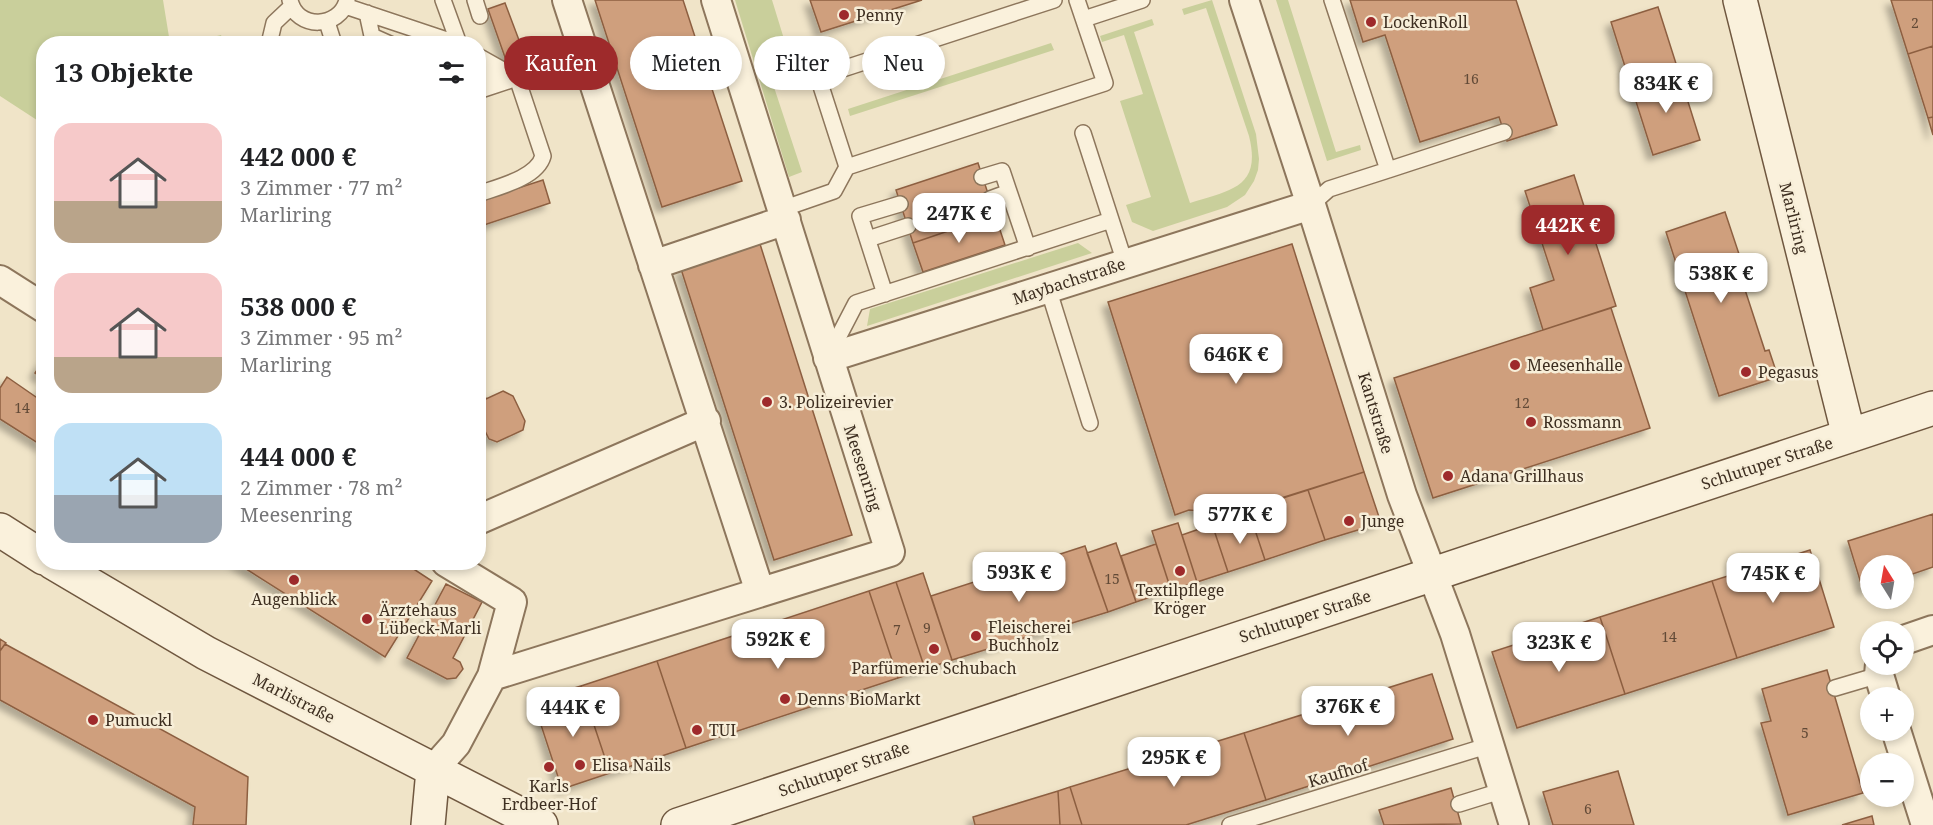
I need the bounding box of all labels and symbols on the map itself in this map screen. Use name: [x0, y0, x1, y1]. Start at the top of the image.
place label: Penny: [856, 4, 905, 26]
marker: Penny: [837, 8, 851, 22]
place label: LockenRoll: [1383, 11, 1468, 33]
house number: 2: [1911, 13, 1919, 32]
marker: LockenRoll: [1364, 15, 1378, 29]
pin: 834K €: [1617, 63, 1715, 114]
house number: 16: [1463, 69, 1479, 88]
street label: Marliring: [1774, 180, 1814, 257]
pin: 247K €: [910, 193, 1008, 244]
pin: 442K €: [1519, 205, 1617, 256]
street label: Maybachstraße: [1010, 252, 1128, 310]
pin: 538K €: [1672, 253, 1770, 304]
pin: 646K €: [1187, 334, 1285, 385]
place label: Meesenhalle: [1527, 354, 1623, 376]
marker: Meesenhalle: [1508, 358, 1522, 372]
place label: Pegasus: [1758, 361, 1818, 383]
marker: Pegasus: [1739, 365, 1753, 379]
street label: Kantstraße: [1353, 370, 1399, 456]
place label: 3. Polizeirevier: [779, 391, 894, 413]
house number: 12: [1514, 393, 1530, 412]
marker: 3. Polizeirevier: [760, 395, 774, 409]
house number: 14: [14, 398, 30, 417]
place label: Rossmann: [1543, 411, 1622, 433]
marker: Rossmann: [1524, 415, 1538, 429]
street label: Meesenring: [839, 422, 887, 514]
street label: Schlutuper Straße: [1698, 431, 1836, 495]
place label: Adana Grillhaus: [1460, 465, 1584, 487]
marker: Adana Grillhaus: [1441, 469, 1455, 483]
pin: 577K €: [1191, 494, 1289, 545]
place label: Junge: [1360, 510, 1404, 532]
marker: Junge: [1342, 514, 1356, 528]
pin: 593K €: [970, 552, 1068, 603]
pin: 745K €: [1724, 553, 1822, 604]
north arrow: [1860, 555, 1914, 609]
marker: Textilpflege Kröger: [1173, 564, 1187, 578]
house number: 15: [1104, 569, 1120, 588]
marker: Augenblick: [287, 573, 301, 587]
place label: Textilpflege Kröger: [1136, 579, 1224, 619]
street label: Schlutuper Straße: [1236, 584, 1374, 648]
place label: Augenblick: [251, 588, 338, 610]
place label: Ärztehaus Lübeck-Marli: [379, 599, 481, 639]
marker: Ärztehaus Lübeck-Marli: [360, 612, 374, 626]
place label: Fleischerei Buchholz: [988, 616, 1071, 656]
house number: 9: [923, 618, 931, 637]
pin: 592K €: [729, 619, 827, 670]
house number: 7: [893, 620, 901, 639]
pin: 323K €: [1510, 622, 1608, 673]
house number: 14: [1661, 627, 1677, 646]
marker: Fleischerei Buchholz: [969, 629, 983, 643]
marker: Parfümerie Schubach: [927, 642, 941, 656]
place label: Parfümerie Schubach: [851, 657, 1017, 679]
street label: Marlistraße: [249, 668, 339, 728]
pin: 376K €: [1299, 686, 1397, 737]
pin: 444K €: [524, 687, 622, 738]
place label: Denns BioMarkt: [797, 688, 921, 710]
marker: Denns BioMarkt: [778, 692, 792, 706]
place label: Pumuckl: [105, 709, 172, 731]
marker: Pumuckl: [86, 713, 100, 727]
place label: TUI: [709, 719, 736, 741]
marker: TUI: [690, 723, 704, 737]
house number: 5: [1801, 723, 1809, 742]
street label: Schlutuper Straße: [776, 736, 912, 802]
pin: 295K €: [1125, 737, 1223, 788]
street label: Kaufhof: [1305, 753, 1373, 793]
place label: Elisa Nails: [592, 754, 671, 776]
marker: Elisa Nails: [573, 758, 587, 772]
marker: Karls Erdbeer-Hof: [542, 760, 556, 774]
place label: Karls Erdbeer-Hof: [502, 775, 598, 815]
house number: 6: [1584, 799, 1592, 818]

